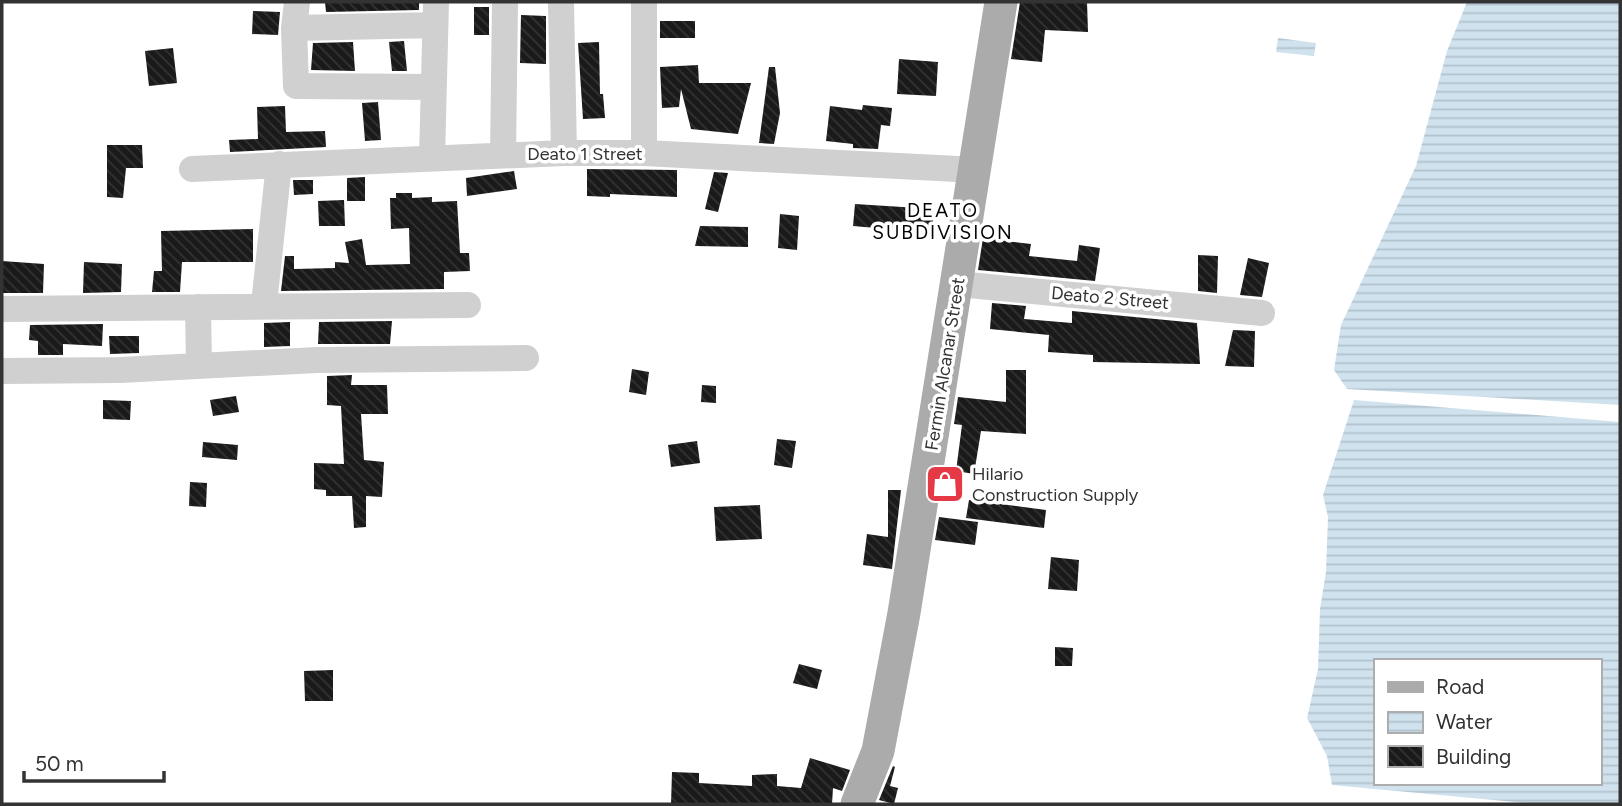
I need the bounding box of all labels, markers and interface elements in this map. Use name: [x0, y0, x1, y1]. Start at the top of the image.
street label: Deato 1 Street: [527, 143, 643, 165]
district label: DEATO SUBDIVISION: [872, 199, 1014, 244]
street label: Fermin Alcanar Street: [920, 276, 970, 452]
street label: Deato 2 Street: [1050, 282, 1170, 314]
shop icon: Hilario Construction Supply: [924, 463, 966, 505]
place label: Hilario Construction Supply: [972, 463, 1139, 506]
legend: [1374, 659, 1601, 785]
text: Road: [1436, 674, 1484, 699]
text: Water: [1436, 709, 1492, 734]
scale bar: [24, 740, 164, 784]
text: Building: [1436, 744, 1511, 769]
text: 50 m: [35, 751, 84, 776]

